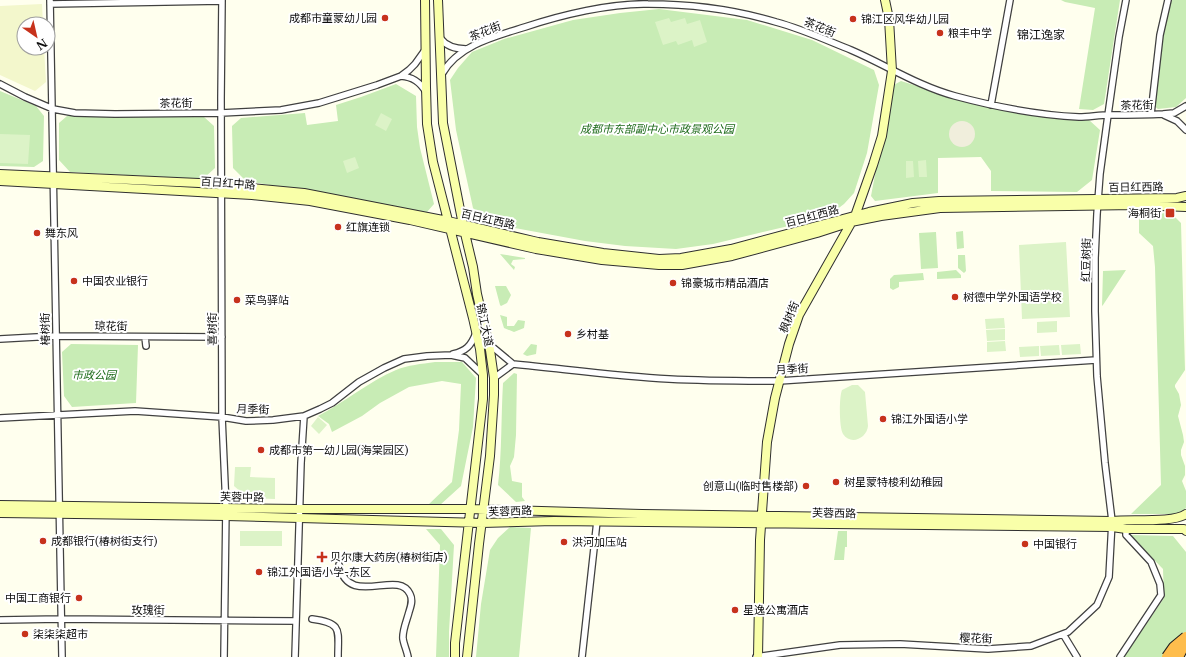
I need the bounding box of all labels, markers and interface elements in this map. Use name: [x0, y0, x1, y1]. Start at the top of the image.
place label: 成都市童蒙幼儿园: [289, 11, 377, 25]
place label: 锦江区风华幼儿园: [861, 12, 949, 26]
marker: 成都市童蒙幼儿园: [380, 13, 390, 23]
street label: 茶花街: [802, 14, 838, 40]
marker: 锦江区风华幼儿园: [848, 14, 858, 24]
north arrow: [16, 16, 56, 56]
street label: 茶花街: [467, 19, 503, 43]
place label: 粮丰中学: [948, 26, 992, 40]
district label: 锦江逸家: [1017, 27, 1065, 42]
marker: 粮丰中学: [935, 28, 945, 38]
text: N: [33, 36, 50, 53]
street label: 茶花街: [159, 96, 193, 110]
street label: 茶花街: [1120, 98, 1154, 112]
park label: 成都市东部副中心市政景观公园: [580, 122, 736, 136]
street label: 百日红中路: [200, 174, 256, 192]
street label: 百日红西路: [1108, 180, 1164, 194]
street label: 百日红西路: [784, 202, 840, 230]
street label: 百日红西路: [460, 206, 516, 232]
place label: 海桐街: [1128, 206, 1161, 220]
marker: 海桐街: [1164, 207, 1176, 219]
place label: 红旗连锁: [346, 220, 390, 234]
marker: 红旗连锁: [333, 222, 343, 232]
place label: 舞东风: [45, 226, 78, 240]
marker: 舞东风: [32, 228, 42, 238]
street label: 红豆树街: [1079, 238, 1093, 282]
place label: 中国农业银行: [82, 274, 148, 288]
marker: 中国农业银行: [69, 276, 79, 286]
place label: 锦豪城市精品酒店: [681, 276, 769, 290]
marker: 锦豪城市精品酒店: [668, 278, 678, 288]
place label: 树德中学外国语学校: [963, 290, 1062, 304]
marker: 树德中学外国语学校: [950, 292, 960, 302]
place label: 菜鸟驿站: [245, 293, 289, 307]
marker: 菜鸟驿站: [232, 295, 242, 305]
street label: 枫树街: [776, 299, 802, 335]
street label: 锦江大道: [474, 302, 496, 348]
street label: 椿树街: [38, 312, 52, 346]
street label: 喜树街: [205, 313, 219, 346]
street label: 琼花街: [94, 319, 128, 333]
place label: 乡村基: [576, 327, 609, 341]
marker: 乡村基: [563, 329, 573, 339]
street label: 月季街: [775, 361, 809, 377]
park label: 市政公园: [72, 368, 118, 382]
street label: 月季街: [236, 401, 270, 417]
place label: 锦江外国语小学: [891, 412, 968, 426]
marker: 锦江外国语小学: [878, 414, 888, 424]
place label: 成都市第一幼儿园(海棠园区): [269, 443, 409, 457]
marker: 成都市第一幼儿园(海棠园区): [256, 445, 266, 455]
place label: 树星蒙特梭利幼稚园: [844, 475, 943, 489]
marker: 树星蒙特梭利幼稚园: [831, 477, 841, 487]
place label: 创意山(临时售楼部): [703, 479, 798, 493]
marker: 创意山(临时售楼部): [801, 481, 811, 491]
street label: 芙蓉中路: [220, 490, 264, 504]
street label: 芙蓉西路: [488, 503, 532, 519]
street label: 芙蓉西路: [812, 506, 856, 520]
place label: 成都银行(椿树街支行): [51, 534, 158, 548]
place label: 洪河加压站: [572, 535, 627, 549]
marker: 成都银行(椿树街支行): [38, 536, 48, 546]
marker: 洪河加压站: [559, 537, 569, 547]
place label: 中国银行: [1033, 537, 1077, 551]
marker: 中国银行: [1020, 539, 1030, 549]
place label: 贝尔康大药房(椿树街店): [330, 550, 448, 564]
marker: 贝尔康大药房(椿树街店): [317, 552, 327, 562]
place label: 锦江外国语小学-东区: [267, 565, 371, 579]
marker: 锦江外国语小学-东区: [254, 567, 264, 577]
place label: 中国工商银行: [5, 591, 71, 605]
marker: 中国工商银行: [74, 593, 84, 603]
street label: 玫瑰街: [132, 603, 165, 617]
place label: 星逸公寓酒店: [743, 603, 809, 617]
marker: 星逸公寓酒店: [730, 605, 740, 615]
place label: 柒柒柒超市: [33, 627, 88, 641]
marker: 柒柒柒超市: [20, 629, 30, 639]
street label: 樱花街: [959, 630, 993, 646]

